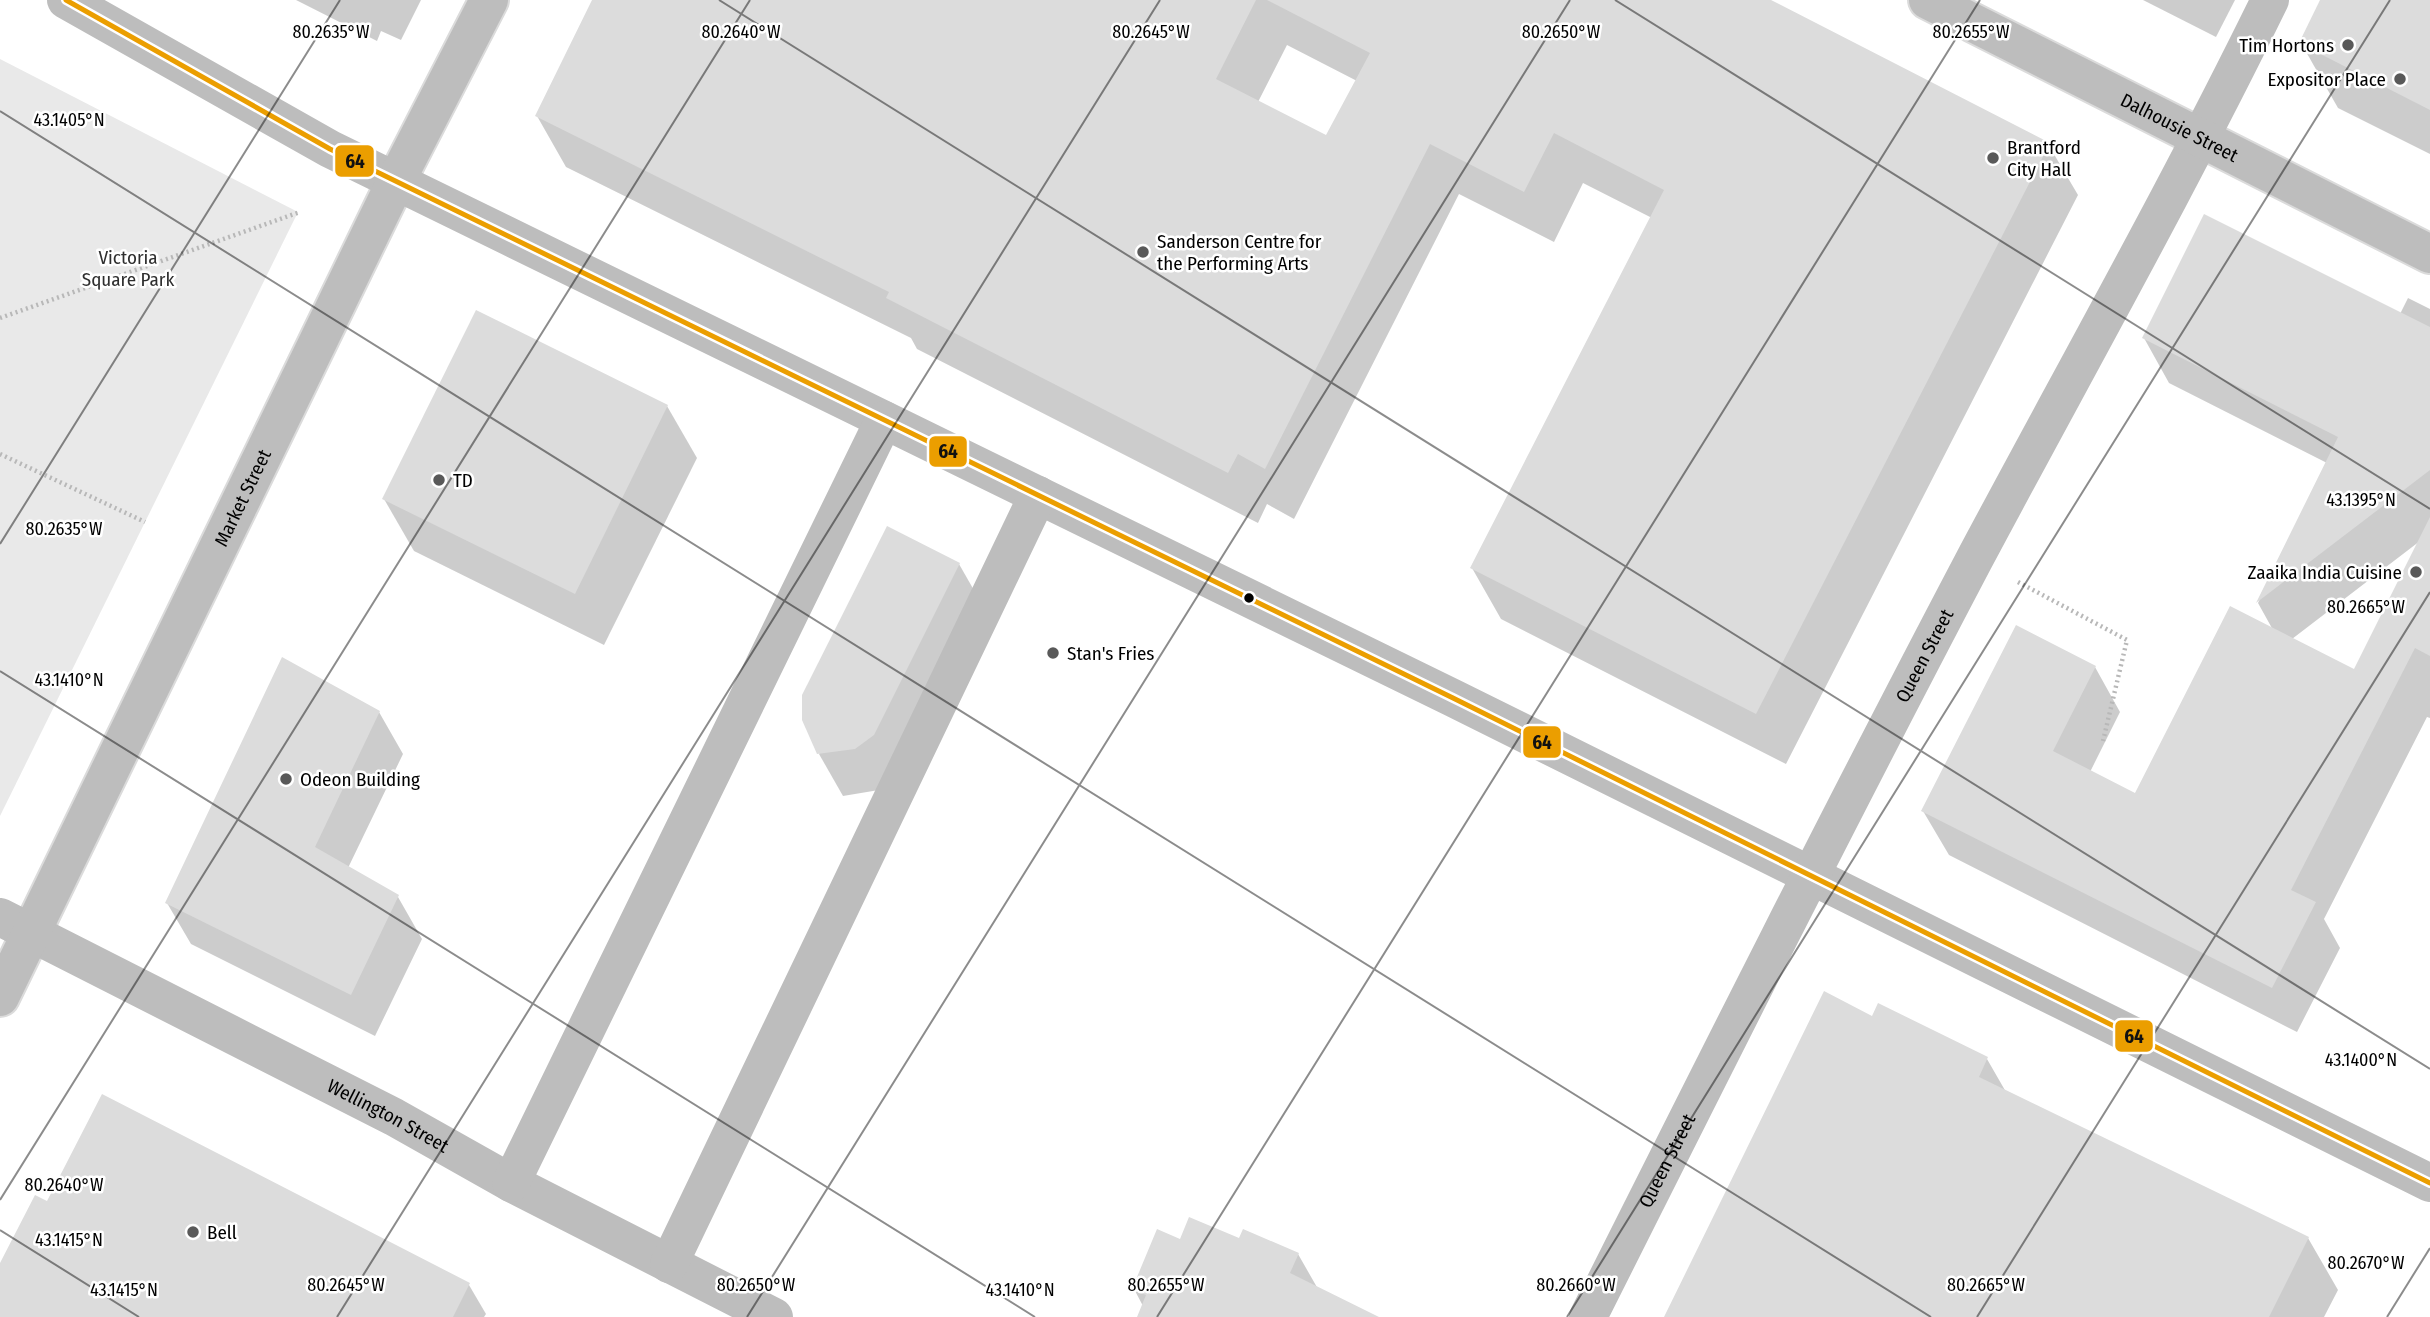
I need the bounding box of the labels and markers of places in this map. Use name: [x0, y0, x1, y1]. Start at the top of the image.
place label: Tim Hortons: [2239, 34, 2334, 57]
marker: Tim Hortons: [2340, 37, 2356, 53]
place label: Expositor Place: [2268, 68, 2386, 91]
marker: Expositor Place: [2392, 71, 2408, 87]
place label: Brantford City Hall: [2007, 136, 2081, 181]
marker: Brantford City Hall: [1985, 150, 2001, 166]
place label: Sanderson Centre for the Performing Arts: [1157, 230, 1322, 275]
marker: Sanderson Centre for the Performing Arts: [1135, 244, 1151, 260]
place label: TD: [453, 469, 473, 492]
marker: TD: [431, 472, 447, 488]
place label: Zaaika India Cuisine: [2248, 561, 2402, 584]
marker: Zaaika India Cuisine: [2408, 564, 2424, 580]
unlabelled marker: [1242, 591, 1256, 605]
place label: Stan's Fries: [1067, 642, 1154, 665]
marker: Stan's Fries: [1045, 645, 1061, 661]
place label: Odeon Building: [300, 768, 420, 791]
marker: Odeon Building: [278, 771, 294, 787]
place label: Bell: [207, 1221, 237, 1244]
marker: Bell: [185, 1224, 201, 1240]

